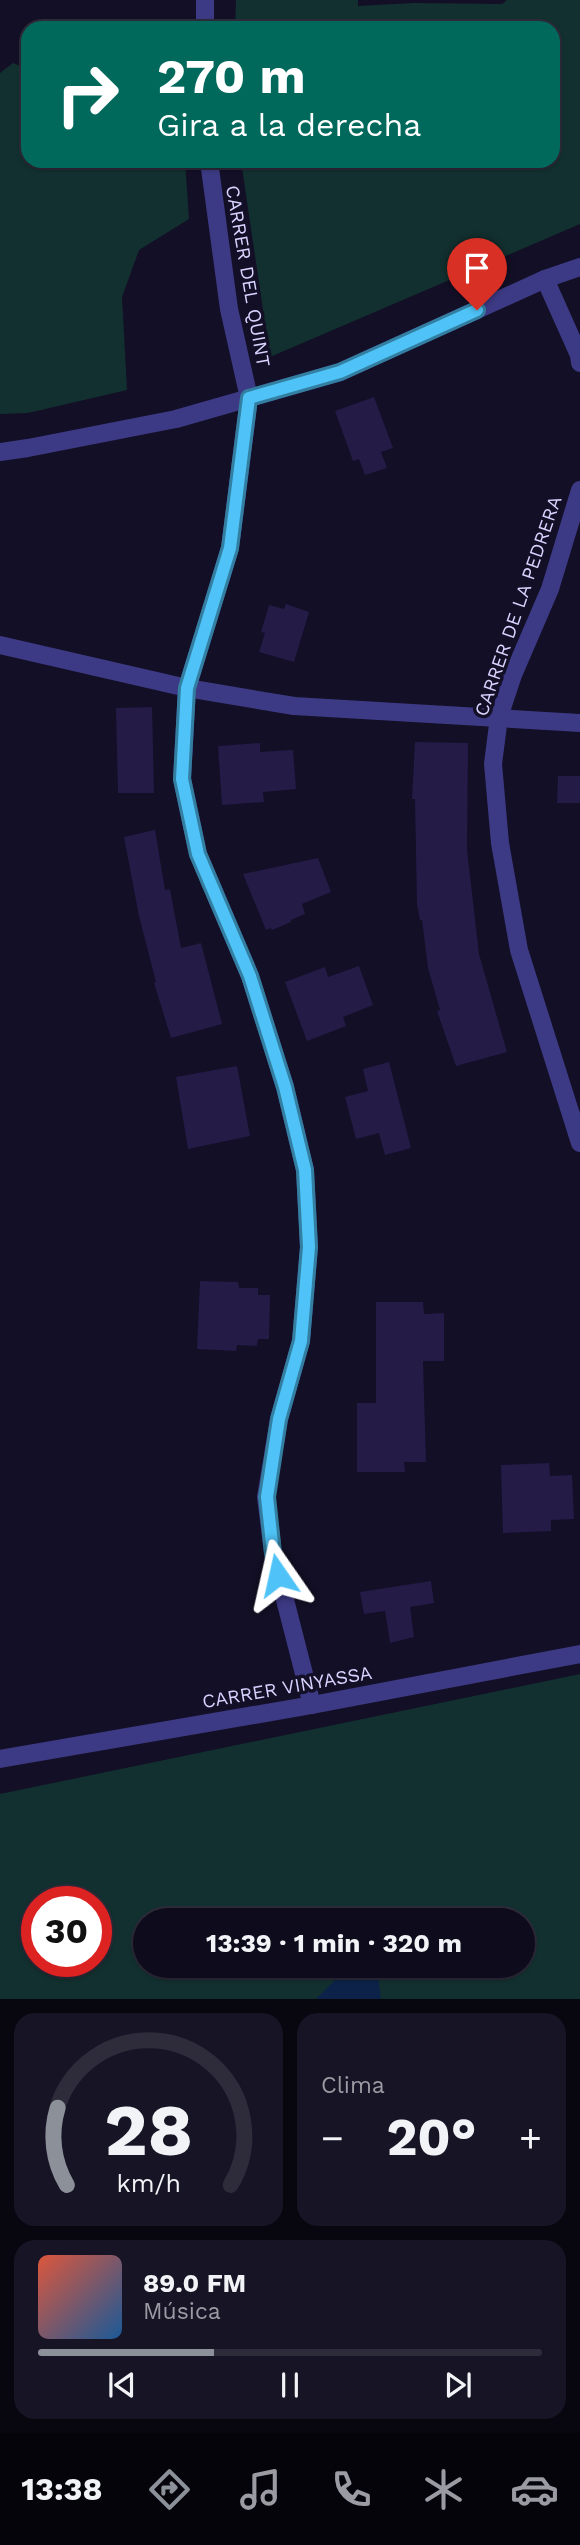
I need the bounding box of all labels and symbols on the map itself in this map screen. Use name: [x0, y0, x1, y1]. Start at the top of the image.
street label: CARRER DEL QUINT: [221, 183, 275, 369]
pin: [447, 238, 507, 310]
street label: CARRER DE LA PEDRERA: [469, 492, 567, 719]
position arrow: [241, 1538, 315, 1612]
street label: CARRER VINYASSA: [200, 1661, 374, 1713]
speed limit sign: 30: [21, 1886, 112, 1977]

